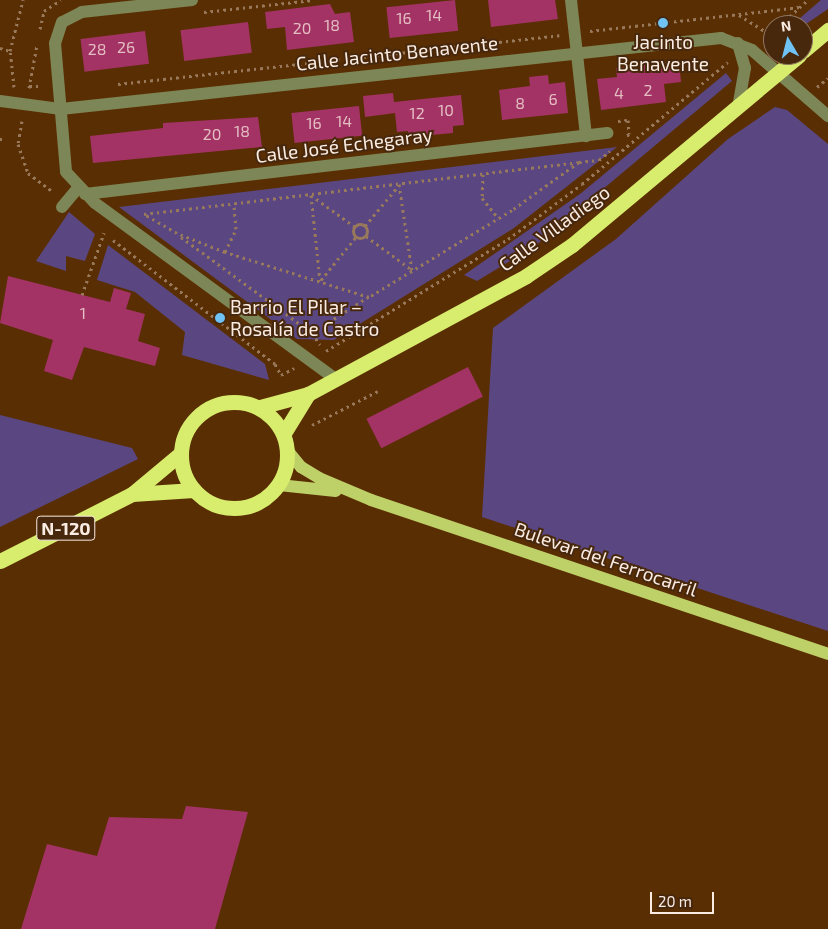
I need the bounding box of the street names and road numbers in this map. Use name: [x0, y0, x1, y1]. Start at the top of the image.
street label: Calle Jacinto Benavente: [295, 31, 499, 75]
street label: Calle José Echegaray: [254, 123, 434, 167]
street label: Calle Villadiego: [494, 180, 614, 276]
road number: N-120: [36, 512, 96, 544]
street label: Bulevar del Ferrocarril: [511, 517, 701, 601]

